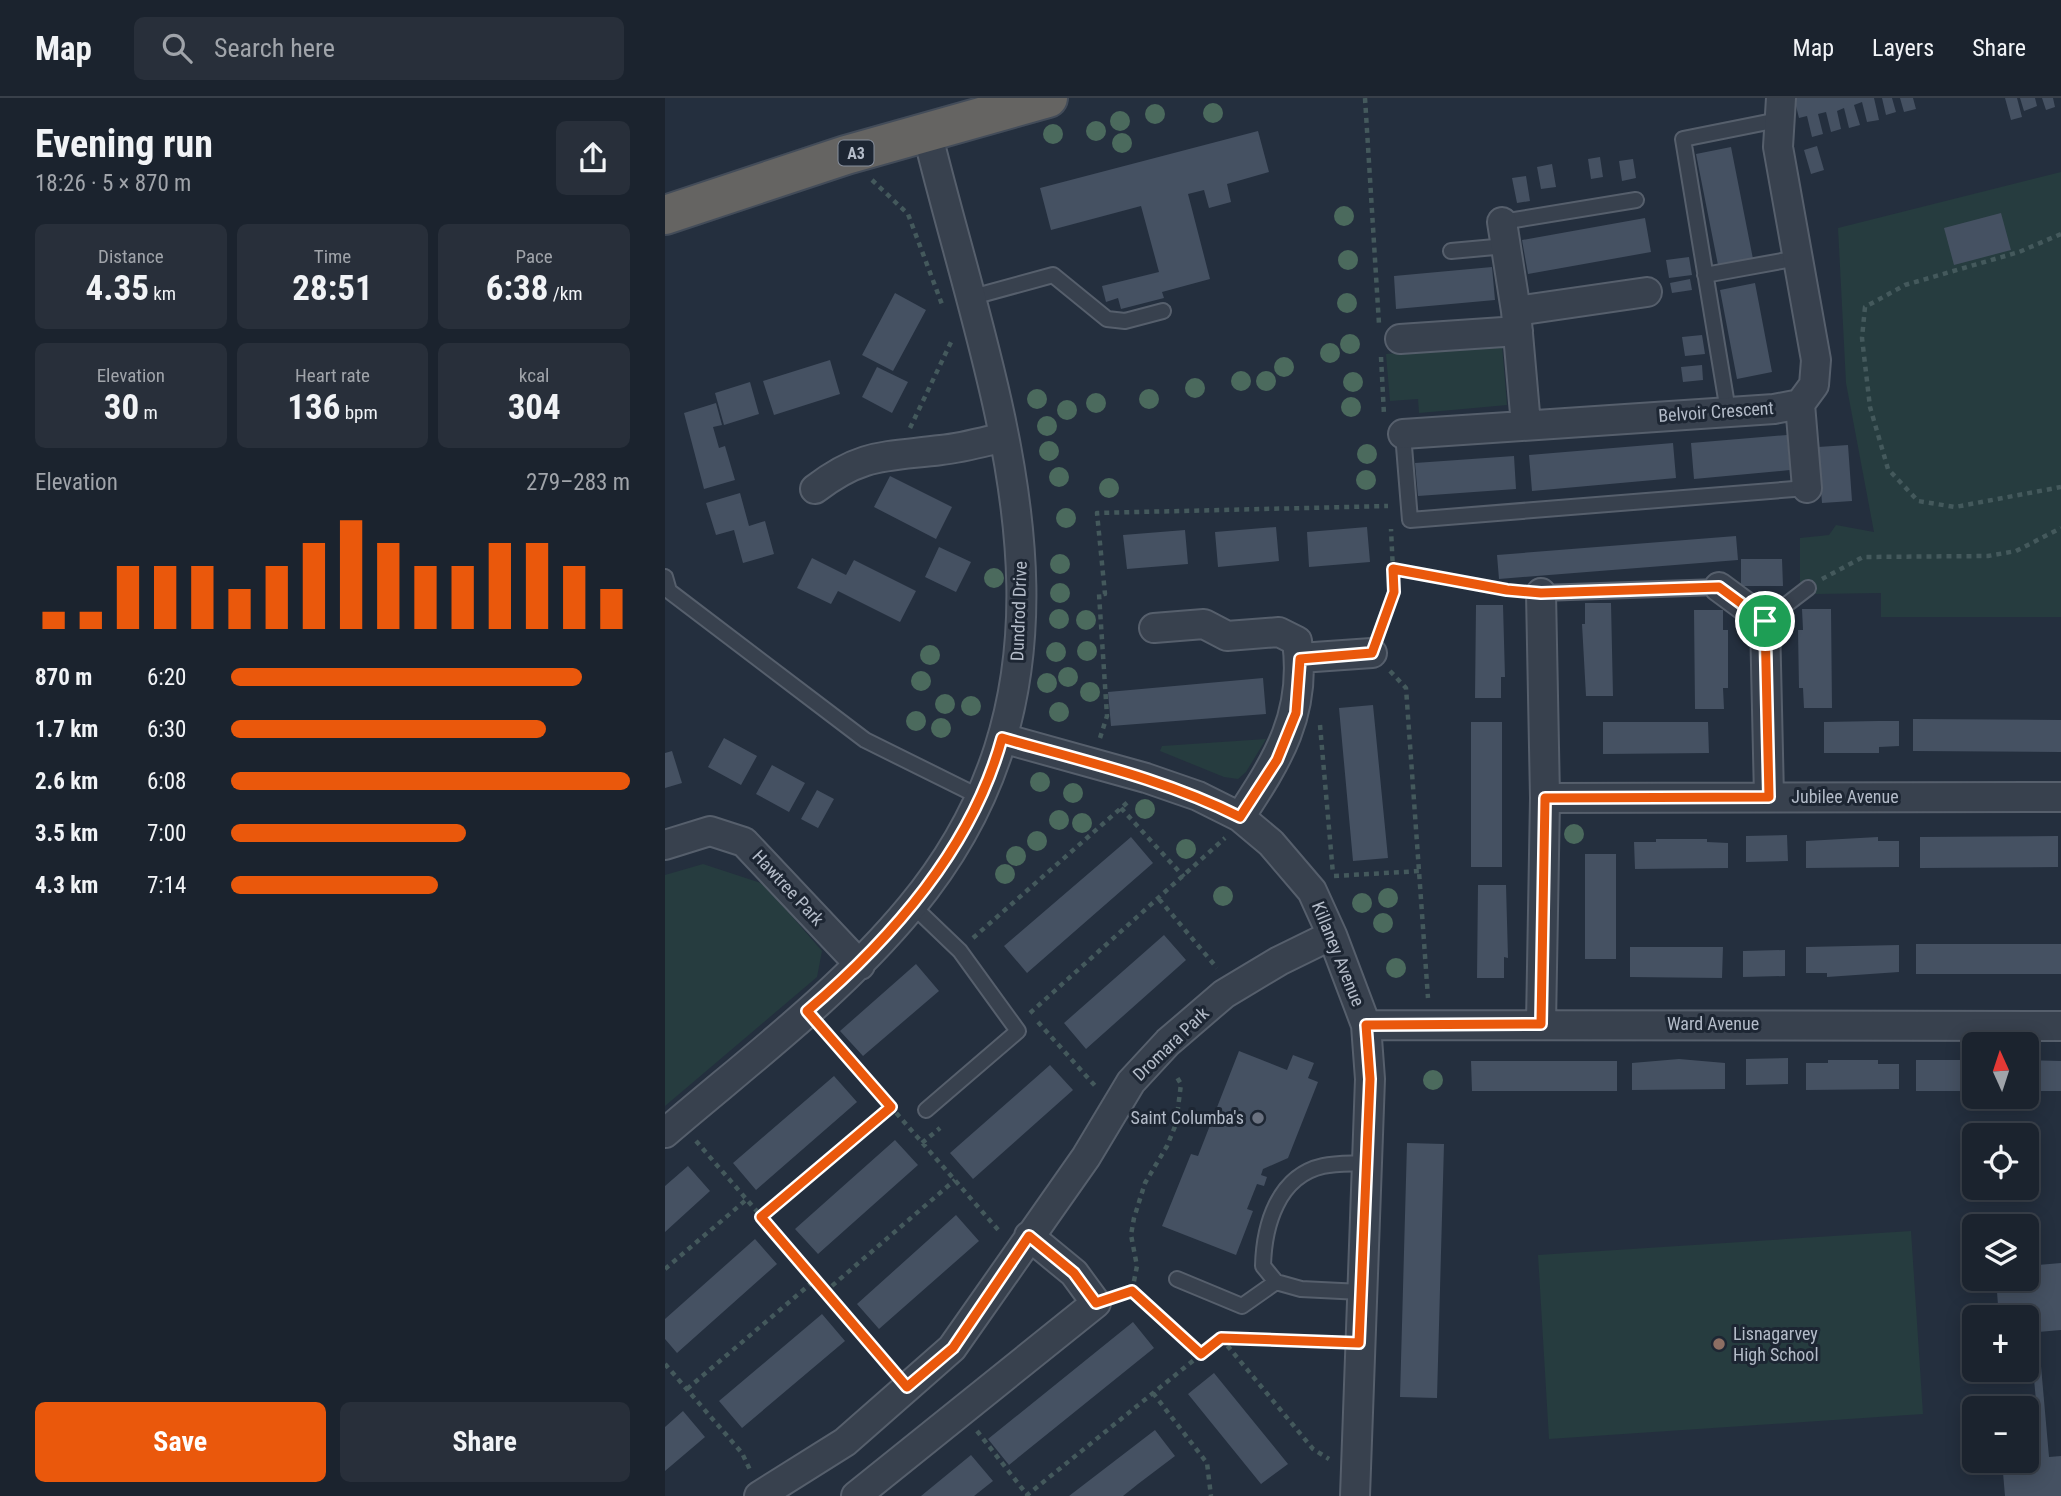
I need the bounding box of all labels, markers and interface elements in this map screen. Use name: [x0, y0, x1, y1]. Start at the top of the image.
search box: [134, 17, 624, 80]
text: Map: [35, 29, 92, 68]
icon: search: [158, 29, 196, 67]
text: Search here: [214, 33, 335, 63]
text: Map: [1793, 34, 1834, 62]
text: Layers: [1872, 34, 1934, 62]
text: Share: [1972, 34, 2026, 62]
button: share: [556, 121, 630, 195]
text: Evening run: [35, 122, 213, 166]
road number: A3: [839, 140, 873, 166]
text: 18:26 · 5 × 870 m: [35, 170, 191, 197]
text: Distance: [98, 245, 164, 268]
text: Time: [314, 245, 351, 268]
text: Pace: [516, 245, 553, 268]
text: 4.35: [86, 268, 149, 309]
text: 28:51: [292, 268, 373, 309]
text: 6:38: [486, 268, 548, 309]
text: km: [149, 282, 176, 305]
text: /km: [548, 282, 583, 305]
text: Elevation: [97, 364, 165, 387]
text: Heart rate: [295, 364, 370, 387]
text: kcal: [519, 364, 549, 387]
text: 30: [104, 387, 139, 428]
text: 136: [287, 387, 340, 428]
text: 304: [508, 387, 561, 428]
street label: Belvoir Crescent: [1658, 397, 1774, 426]
text: m: [139, 401, 158, 424]
text: bpm: [340, 401, 378, 424]
text: Elevation: [35, 469, 118, 496]
text: 279–283 m: [526, 469, 630, 496]
street label: Dundrod Drive: [1006, 561, 1031, 661]
pin: [1735, 591, 1795, 651]
icon: arrive: [1746, 602, 1784, 640]
text: 870 m: [35, 664, 92, 691]
text: 6:20: [147, 664, 186, 691]
text: 1.7 km: [35, 716, 98, 743]
text: 6:30: [147, 716, 186, 743]
text: 2.6 km: [35, 768, 98, 795]
text: 6:08: [147, 768, 186, 795]
street label: Jubilee Avenue: [1791, 786, 1899, 807]
text: 3.5 km: [35, 820, 98, 847]
text: 7:00: [147, 820, 186, 847]
street label: Hawtree Park: [748, 846, 829, 930]
text: 4.3 km: [35, 872, 98, 899]
text: 7:14: [147, 872, 186, 899]
street label: Killaney Avenue: [1308, 898, 1369, 1009]
street label: Dromara Park: [1129, 1002, 1213, 1085]
street label: Ward Avenue: [1667, 1013, 1759, 1034]
north arrow: [1962, 1032, 2039, 1110]
map controls: [1962, 1032, 2039, 1473]
place label: Saint Columba's: [1131, 1107, 1244, 1128]
marker: Saint Columba's: [1250, 1110, 1266, 1126]
button: locate: [1962, 1123, 2039, 1200]
button: layers: [1962, 1214, 2039, 1291]
button: +: [1962, 1305, 2039, 1382]
place label: Lisnagarvey High School: [1733, 1323, 1819, 1365]
marker: Lisnagarvey High School: [1711, 1336, 1727, 1352]
button: −: [1962, 1396, 2039, 1473]
button: Save: [35, 1402, 326, 1482]
button: Share: [340, 1402, 630, 1482]

